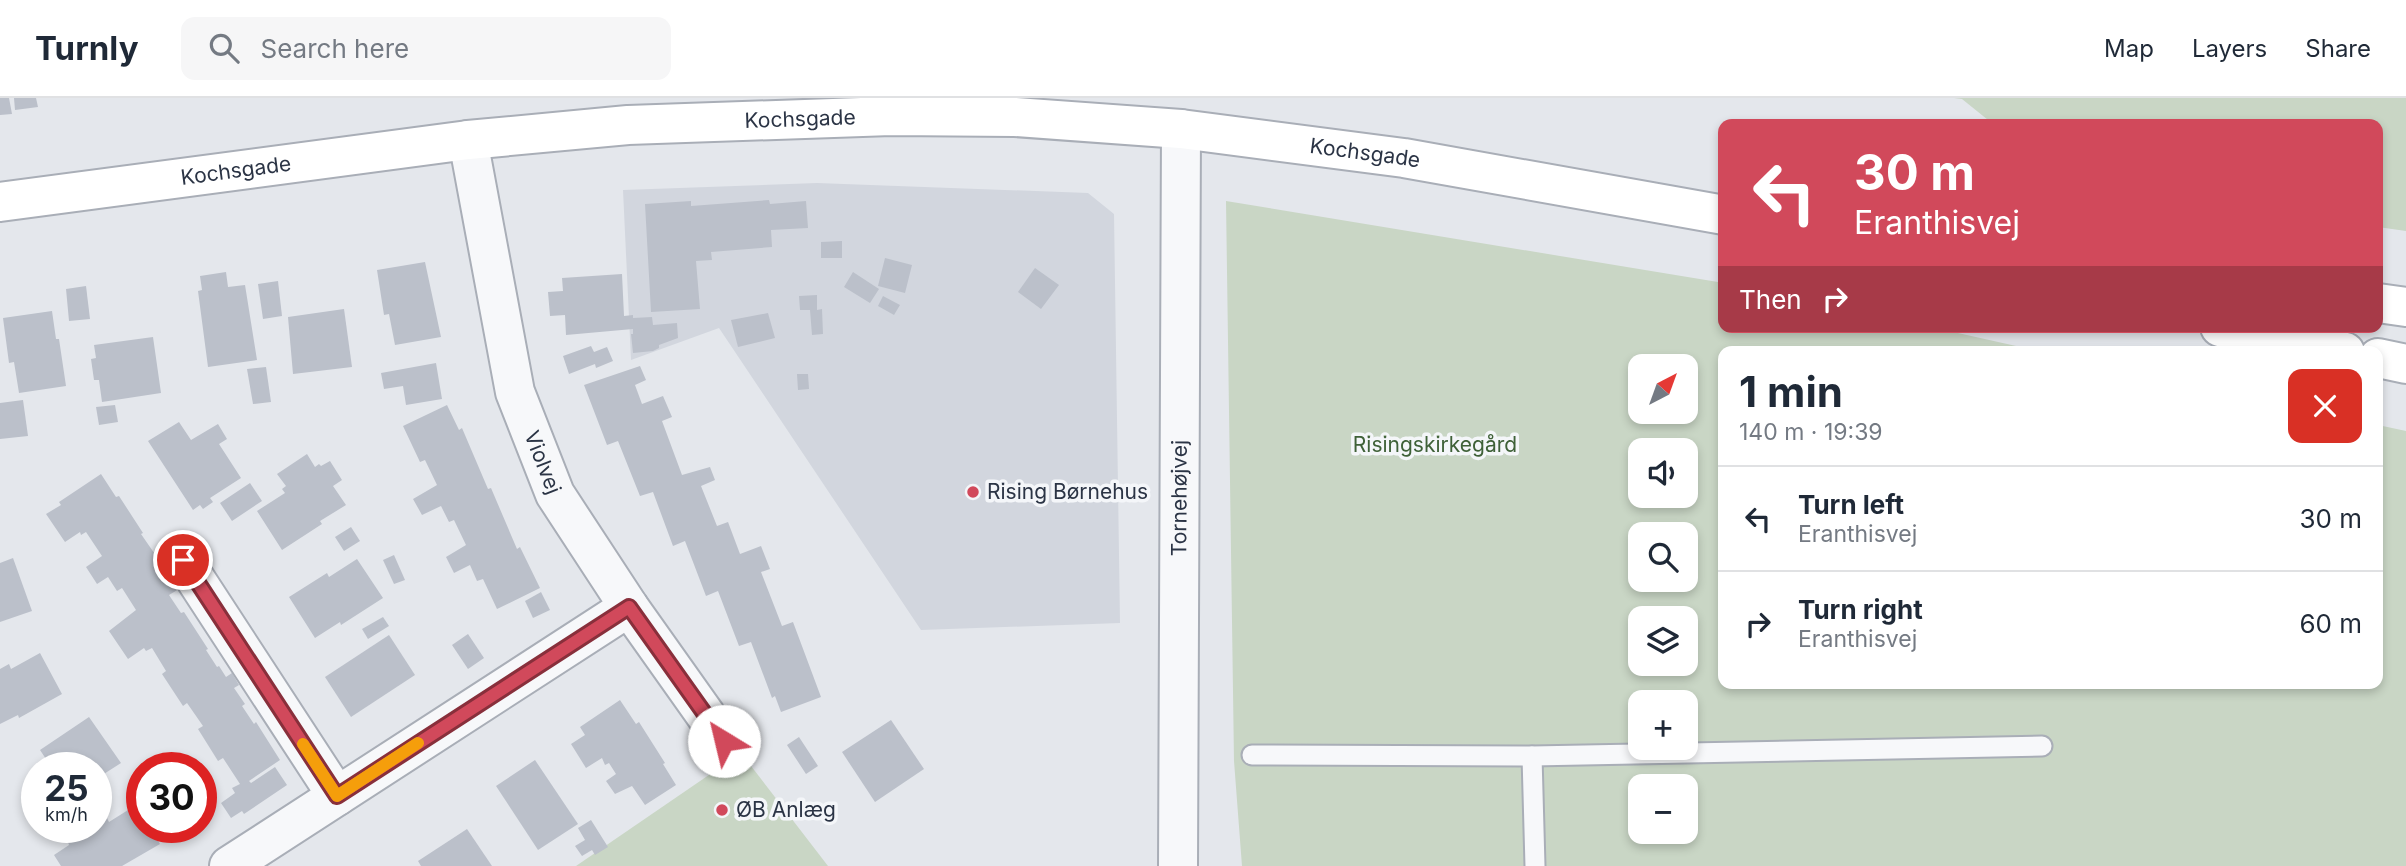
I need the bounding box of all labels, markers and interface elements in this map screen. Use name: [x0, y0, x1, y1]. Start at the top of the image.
search box: [181, 17, 671, 80]
text: Turnly: [35, 28, 139, 68]
icon: search: [205, 29, 243, 67]
text: Search here: [261, 33, 409, 64]
text: Map: [2104, 34, 2154, 63]
text: Layers: [2192, 34, 2267, 63]
text: Share: [2305, 34, 2371, 63]
street label: Kochsgade: [744, 104, 856, 133]
street label: Kochsgade: [1308, 133, 1422, 173]
text: 30 m: [1854, 143, 1975, 202]
icon: left: [1739, 147, 1830, 238]
street label: Kochsgade: [179, 151, 293, 190]
text: Eranthisvej: [1854, 203, 2020, 242]
icon: right: [1816, 280, 1854, 318]
text: Then: [1739, 284, 1802, 315]
north arrow: [1628, 354, 1698, 424]
map controls: [1628, 354, 1698, 844]
text: 1 min: [1739, 366, 1843, 417]
button: close: [2288, 369, 2362, 443]
text: 140 m · 19:39: [1739, 418, 1883, 446]
street label: Violvej: [519, 427, 567, 498]
park label: Risingskirkegård: [1353, 432, 1517, 457]
button: sound: [1628, 438, 1698, 508]
street label: Tornehøjvej: [1166, 440, 1192, 556]
place label: Rising Børnehus: [987, 479, 1148, 504]
marker: Rising Børnehus: [965, 484, 981, 500]
text: Turn left: [1798, 489, 1904, 520]
icon: left: [1739, 500, 1777, 538]
text: 30 m: [2299, 503, 2362, 534]
text: Eranthisvej: [1798, 520, 1917, 548]
button: search: [1628, 522, 1698, 592]
pin: [153, 530, 213, 590]
icon: arrive: [164, 541, 202, 579]
text: Turn right: [1798, 594, 1923, 625]
icon: right: [1739, 605, 1777, 643]
button: layers: [1628, 606, 1698, 676]
text: 60 m: [2299, 608, 2362, 639]
text: Eranthisvej: [1798, 625, 1917, 653]
button: +: [1628, 690, 1698, 760]
position arrow: [687, 704, 761, 778]
speed limit sign: 30: [126, 752, 217, 843]
text: 25: [44, 767, 89, 809]
button: −: [1628, 774, 1698, 844]
place label: ØB Anlæg: [736, 797, 836, 822]
marker: ØB Anlæg: [714, 802, 730, 818]
text: km/h: [45, 804, 88, 825]

